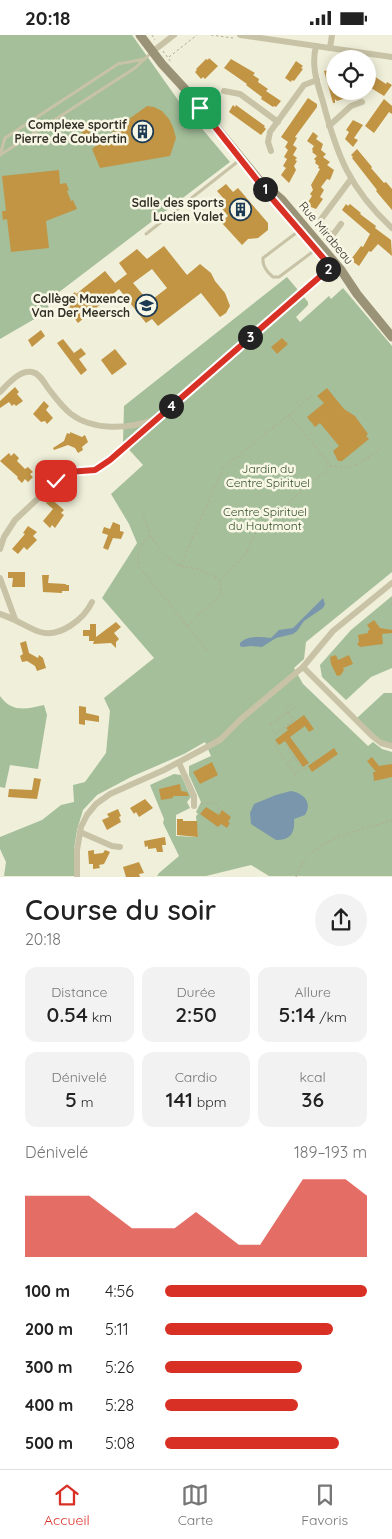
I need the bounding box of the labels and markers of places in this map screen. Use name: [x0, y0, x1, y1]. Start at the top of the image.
pin: [179, 87, 221, 129]
place label: Complexe sportif Pierre de Coubertin: [15, 117, 128, 146]
building icon: Complexe sportif Pierre de Coubertin: [131, 120, 155, 144]
pin: 1: [252, 177, 278, 201]
place label: Salle des sports Lucien Valet: [132, 195, 224, 224]
building icon: Salle des sports Lucien Valet: [228, 198, 252, 222]
pin: 2: [316, 257, 340, 281]
place label: Collège Maxence Van Der Meersch: [31, 291, 130, 320]
school or university icon: Collège Maxence Van Der Meersch: [134, 294, 158, 318]
pin: 3: [238, 325, 262, 349]
pin: 4: [158, 393, 184, 419]
pin: [35, 460, 77, 502]

